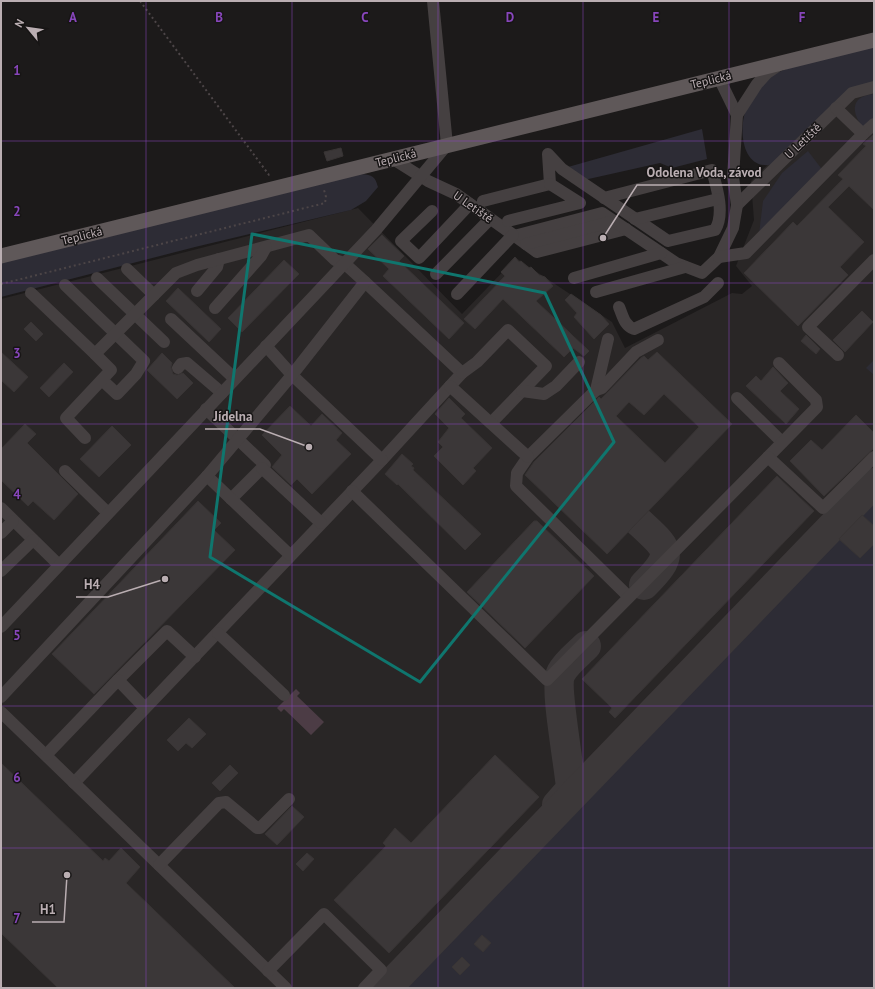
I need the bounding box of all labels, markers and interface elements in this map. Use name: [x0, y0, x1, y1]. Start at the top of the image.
north arrow: [8, 8, 48, 48]
text: A: [69, 9, 77, 26]
text: B: [215, 9, 223, 26]
text: C: [361, 9, 369, 26]
text: D: [506, 9, 514, 26]
text: E: [653, 9, 660, 26]
text: F: [799, 9, 806, 26]
text: N: [11, 17, 27, 30]
text: 1: [13, 62, 21, 79]
street label: Teplická: [689, 67, 733, 92]
street label: U Letiště: [781, 120, 824, 162]
street label: Teplická: [374, 145, 418, 170]
callout: Odolena Voda, závod: [637, 160, 770, 185]
text: Odolena Voda, závod: [646, 164, 762, 181]
street label: U Letiště: [451, 188, 496, 226]
text: 2: [13, 203, 21, 220]
street label: Teplická: [60, 223, 104, 248]
text: 3: [13, 345, 21, 362]
callout: Jídelna: [205, 404, 260, 429]
text: Jídelna: [213, 408, 252, 425]
text: 4: [13, 486, 21, 503]
callout: H4: [76, 572, 108, 597]
text: H4: [84, 576, 101, 593]
text: 5: [13, 627, 21, 644]
text: 6: [13, 769, 21, 786]
callout: H1: [32, 897, 64, 922]
text: H1: [40, 901, 56, 918]
text: 7: [13, 910, 21, 927]

